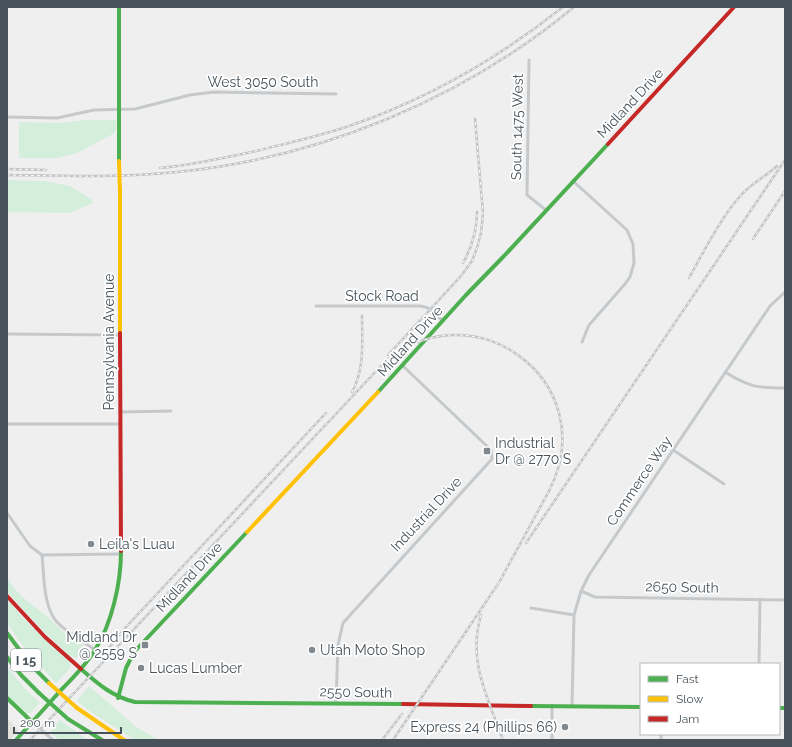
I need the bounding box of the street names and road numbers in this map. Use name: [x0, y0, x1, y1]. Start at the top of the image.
street label: Midland Drive: [594, 65, 666, 141]
street label: South 1475 West: [508, 73, 526, 180]
street label: West 3050 South: [208, 74, 318, 90]
street label: Pennsylvania Avenue: [101, 274, 117, 410]
street label: Stock Road: [345, 288, 419, 304]
street label: Midland Drive: [374, 302, 446, 380]
street label: Commerce Way: [603, 433, 675, 529]
street label: Industrial Drive: [387, 473, 465, 555]
street label: Midland Drive: [153, 539, 225, 615]
street label: 2650 South: [645, 578, 719, 596]
road number: I 15: [11, 649, 41, 671]
street label: 2550 South: [320, 683, 392, 701]

